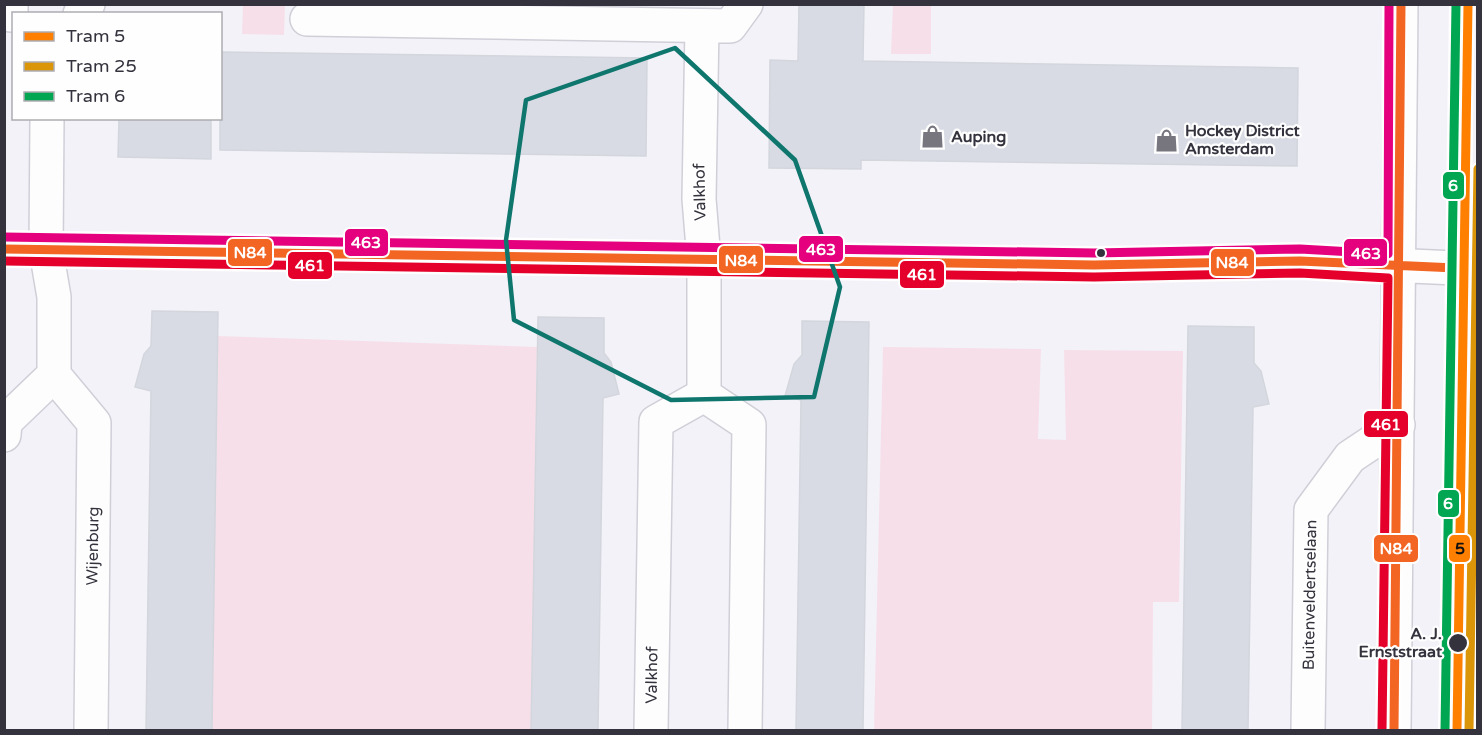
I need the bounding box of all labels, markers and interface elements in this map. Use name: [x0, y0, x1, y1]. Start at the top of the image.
legend: [12, 12, 222, 120]
text: Tram 5: [66, 25, 125, 47]
text: Tram 25: [66, 55, 137, 77]
text: Tram 6: [66, 85, 125, 107]
place label: Hockey District Amsterdam: [1185, 121, 1301, 159]
shop icon: Auping: [920, 124, 946, 150]
place label: Auping: [951, 127, 1006, 147]
shop icon: Hockey District Amsterdam: [1154, 127, 1180, 153]
street label: Valkhof: [689, 162, 710, 221]
line badge: 6: [1442, 171, 1465, 200]
text: 6: [1448, 176, 1458, 196]
line badge: 463: [344, 228, 389, 257]
text: 463: [351, 233, 381, 253]
line badge: 463: [798, 235, 844, 263]
line badge: N84: [227, 238, 273, 267]
line badge: 463: [1343, 238, 1388, 267]
text: 463: [806, 240, 836, 260]
text: N84: [234, 243, 266, 263]
text: 463: [1351, 244, 1381, 264]
line badge: N84: [718, 245, 764, 274]
unlabelled marker: [1095, 247, 1107, 259]
line badge: N84: [1210, 248, 1255, 277]
line badge: 461: [287, 251, 333, 280]
text: N84: [725, 251, 757, 271]
text: N84: [1216, 253, 1248, 273]
text: 461: [295, 256, 325, 276]
line badge: 461: [899, 260, 945, 289]
text: 461: [907, 265, 937, 285]
line badge: 461: [1363, 410, 1409, 438]
text: 461: [1371, 415, 1401, 435]
line badge: 6: [1437, 489, 1460, 518]
text: 6: [1443, 494, 1453, 514]
street label: Wijenburg: [82, 506, 104, 586]
street label: Buitenveldertselaan: [1299, 520, 1321, 670]
line badge: N84: [1373, 534, 1419, 563]
line badge: 5: [1448, 534, 1471, 563]
text: N84: [1380, 539, 1412, 559]
text: 5: [1455, 539, 1465, 559]
place label: A. J. Ernststraat: [1359, 624, 1443, 662]
marker: A. J. Ernststraat: [1447, 632, 1469, 654]
street label: Valkhof: [642, 645, 663, 704]

